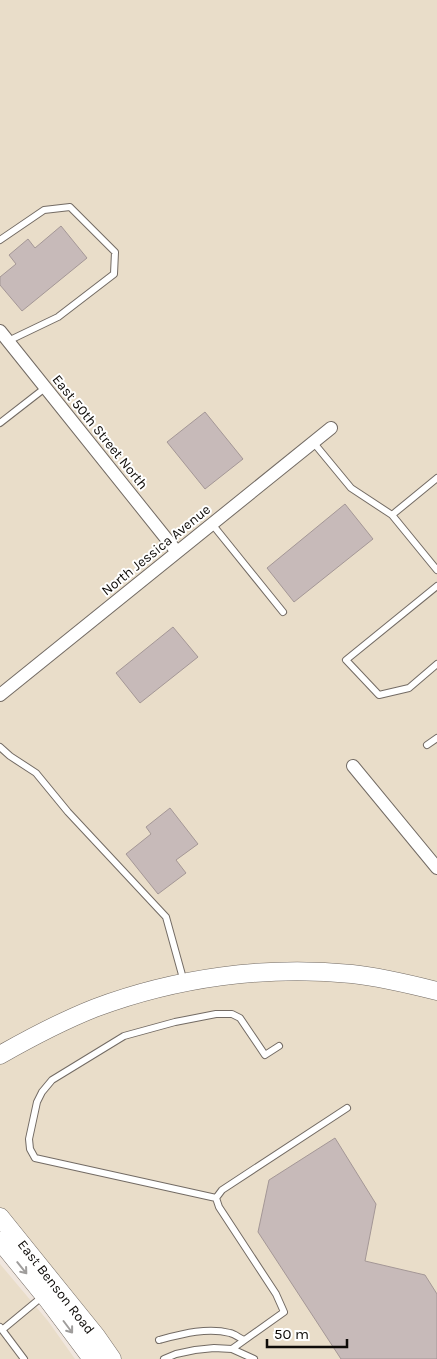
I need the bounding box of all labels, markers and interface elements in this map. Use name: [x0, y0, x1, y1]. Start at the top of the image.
street label: East 50th Street North: [49, 371, 151, 493]
street label: North Jessica Avenue: [98, 501, 214, 599]
street label: East Benson Road: [14, 1237, 98, 1337]
one-way arrow: [16, 1261, 27, 1274]
scale bar: [267, 1316, 347, 1348]
one-way arrow: [63, 1320, 74, 1333]
text: 50 m: [274, 1325, 309, 1343]

